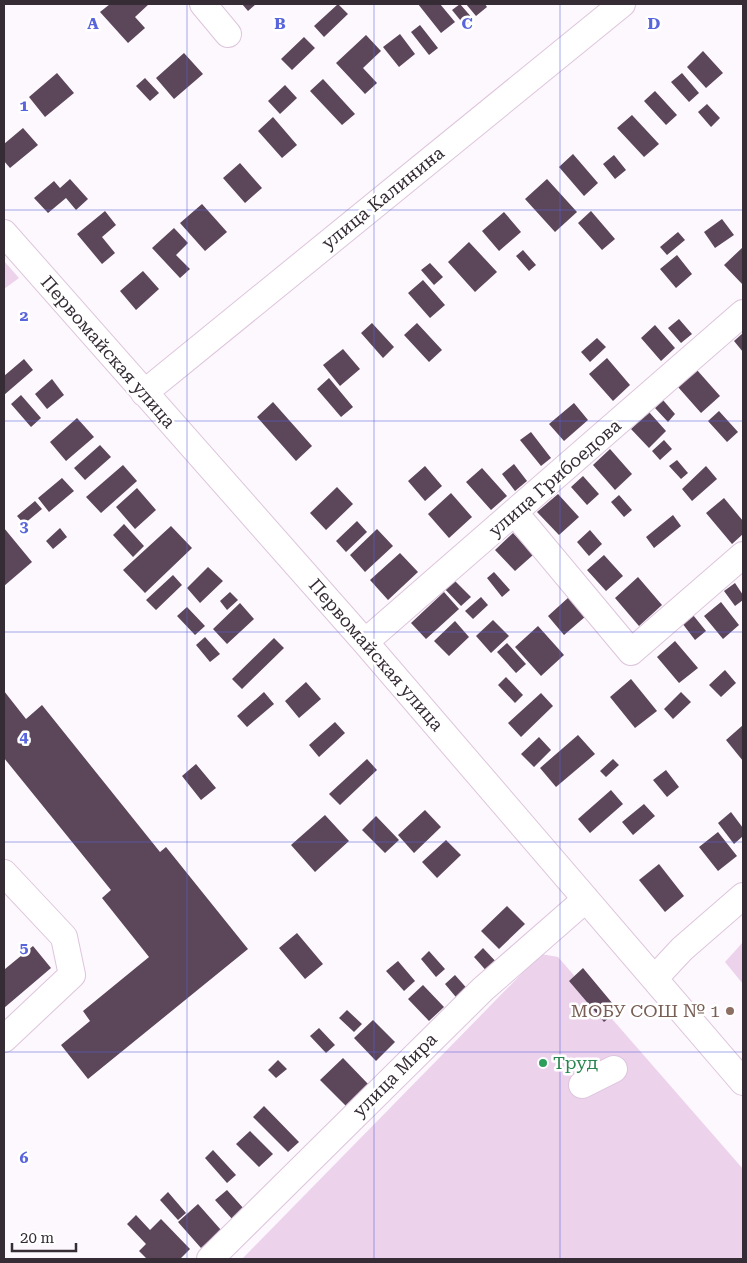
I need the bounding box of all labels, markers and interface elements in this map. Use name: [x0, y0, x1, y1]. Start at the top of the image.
text: A: [87, 14, 99, 33]
text: B: [274, 14, 286, 33]
text: C: [461, 14, 473, 33]
text: D: [648, 14, 661, 33]
text: 1: [20, 96, 29, 115]
street label: улица Калинина: [317, 142, 448, 253]
street label: Первомайская улица: [37, 271, 180, 432]
text: 2: [20, 306, 29, 325]
street label: улица Грибоедова: [484, 414, 625, 541]
text: 3: [20, 517, 29, 536]
street label: Первомайская улица: [305, 574, 448, 735]
text: 4: [20, 727, 29, 746]
text: 5: [20, 938, 29, 957]
place label: МОБУ СОШ № 1: [571, 1000, 720, 1021]
marker: МОБУ СОШ № 1: [724, 1005, 736, 1017]
street label: улица Мира: [348, 1028, 441, 1121]
place label: Труд: [553, 1052, 598, 1073]
marker: Труд: [537, 1057, 549, 1069]
text: 6: [20, 1148, 29, 1167]
scale bar: [12, 1220, 76, 1252]
text: 20 m: [20, 1229, 55, 1247]

